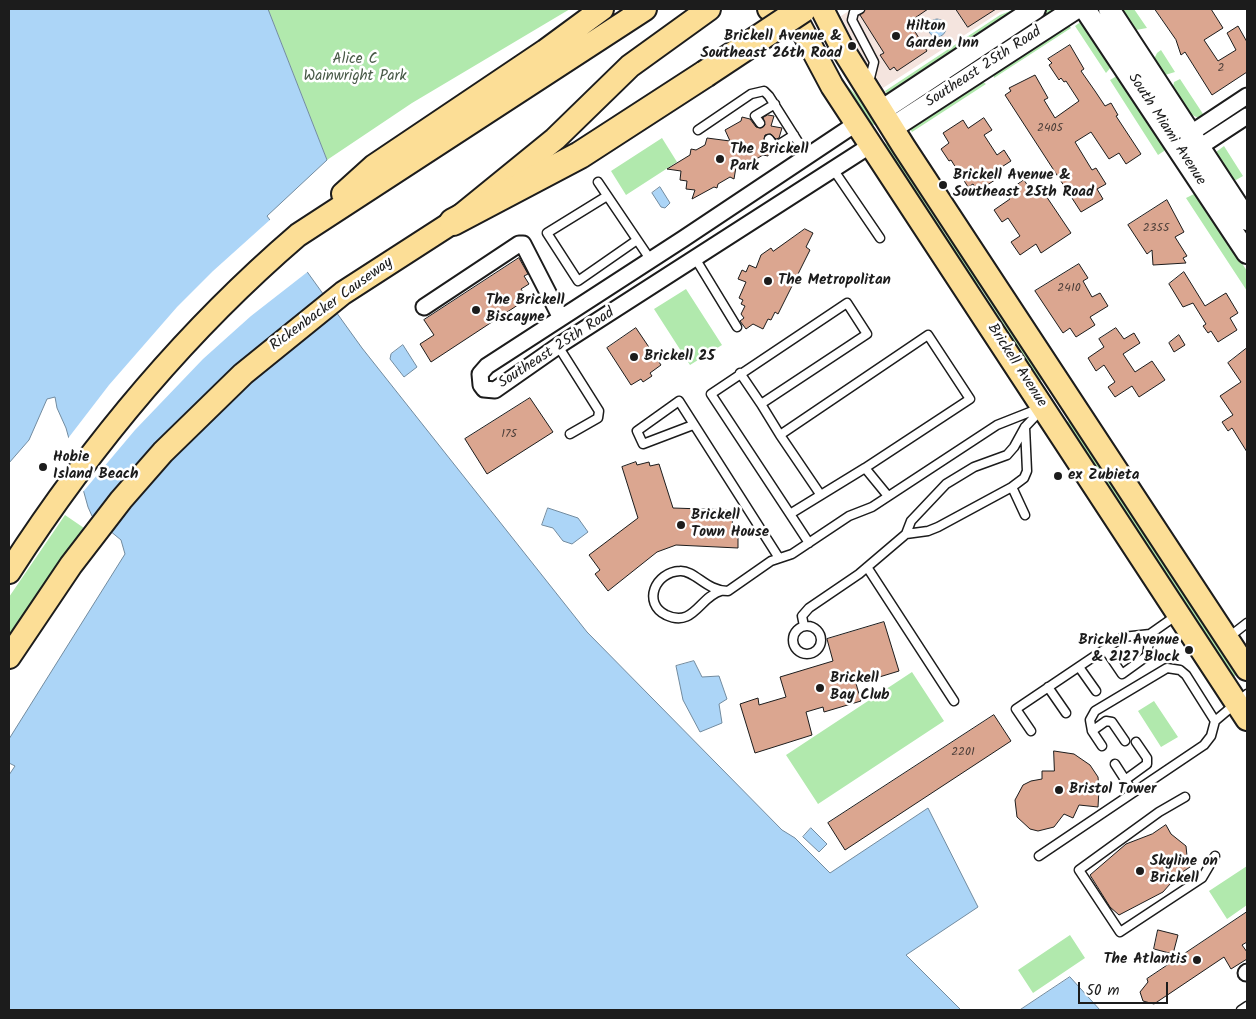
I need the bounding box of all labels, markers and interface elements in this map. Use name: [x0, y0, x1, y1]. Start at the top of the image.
place label: Hilton Garden Inn: [906, 18, 979, 53]
street label: Southeast 25th Road: [923, 24, 1045, 112]
place label: Brickell Avenue & Southeast 26th Road: [700, 28, 842, 63]
marker: Hilton Garden Inn: [890, 30, 902, 42]
marker: Brickell Avenue & Southeast 26th Road: [846, 40, 858, 52]
park label: Alice C Wainwright Park: [303, 51, 407, 86]
house number: 2: [1218, 62, 1224, 76]
street label: South Miami Avenue: [1123, 71, 1209, 189]
house number: 2405: [1037, 122, 1063, 136]
place label: The Brickell Park: [730, 141, 808, 176]
marker: The Brickell Park: [714, 153, 726, 165]
place label: Brickell Avenue & Southeast 25th Road: [953, 167, 1094, 202]
marker: Brickell Avenue & Southeast 25th Road: [937, 179, 949, 191]
house number: 2355: [1143, 222, 1169, 236]
street label: Rickenbacker Causeway: [267, 254, 397, 356]
place label: The Metropolitan: [778, 272, 891, 290]
marker: The Metropolitan: [762, 275, 774, 287]
house number: 2410: [1057, 282, 1081, 296]
place label: The Brickell Biscayne: [486, 292, 564, 327]
marker: The Brickell Biscayne: [470, 304, 482, 316]
street label: Southeast 25th Road: [496, 305, 618, 393]
street label: Brickell Avenue: [982, 321, 1050, 411]
place label: Brickell 25: [644, 348, 715, 366]
marker: Brickell 25: [628, 351, 640, 363]
house number: 175: [501, 428, 517, 442]
place label: Hobie Island Beach: [53, 449, 139, 484]
marker: Hobie Island Beach: [37, 461, 49, 473]
place label: ex Zubieta: [1068, 467, 1139, 485]
marker: ex Zubieta: [1052, 470, 1064, 482]
place label: Brickell Town House: [691, 507, 769, 542]
marker: Brickell Town House: [675, 519, 687, 531]
place label: Brickell Avenue & 2127 Block: [1078, 632, 1179, 667]
marker: Brickell Avenue & 2127 Block: [1183, 644, 1195, 656]
place label: Brickell Bay Club: [830, 670, 890, 705]
marker: Brickell Bay Club: [814, 682, 826, 694]
house number: 2201: [951, 746, 975, 760]
place label: Bristol Tower: [1069, 781, 1156, 799]
marker: Bristol Tower: [1053, 784, 1065, 796]
place label: Skyline on Brickell: [1150, 853, 1218, 888]
marker: Skyline on Brickell: [1134, 865, 1146, 877]
place label: The Atlantis: [1103, 951, 1187, 969]
marker: The Atlantis: [1191, 954, 1203, 966]
scale bar: [1081, 972, 1171, 1004]
text: 50 m: [1086, 979, 1120, 1003]

